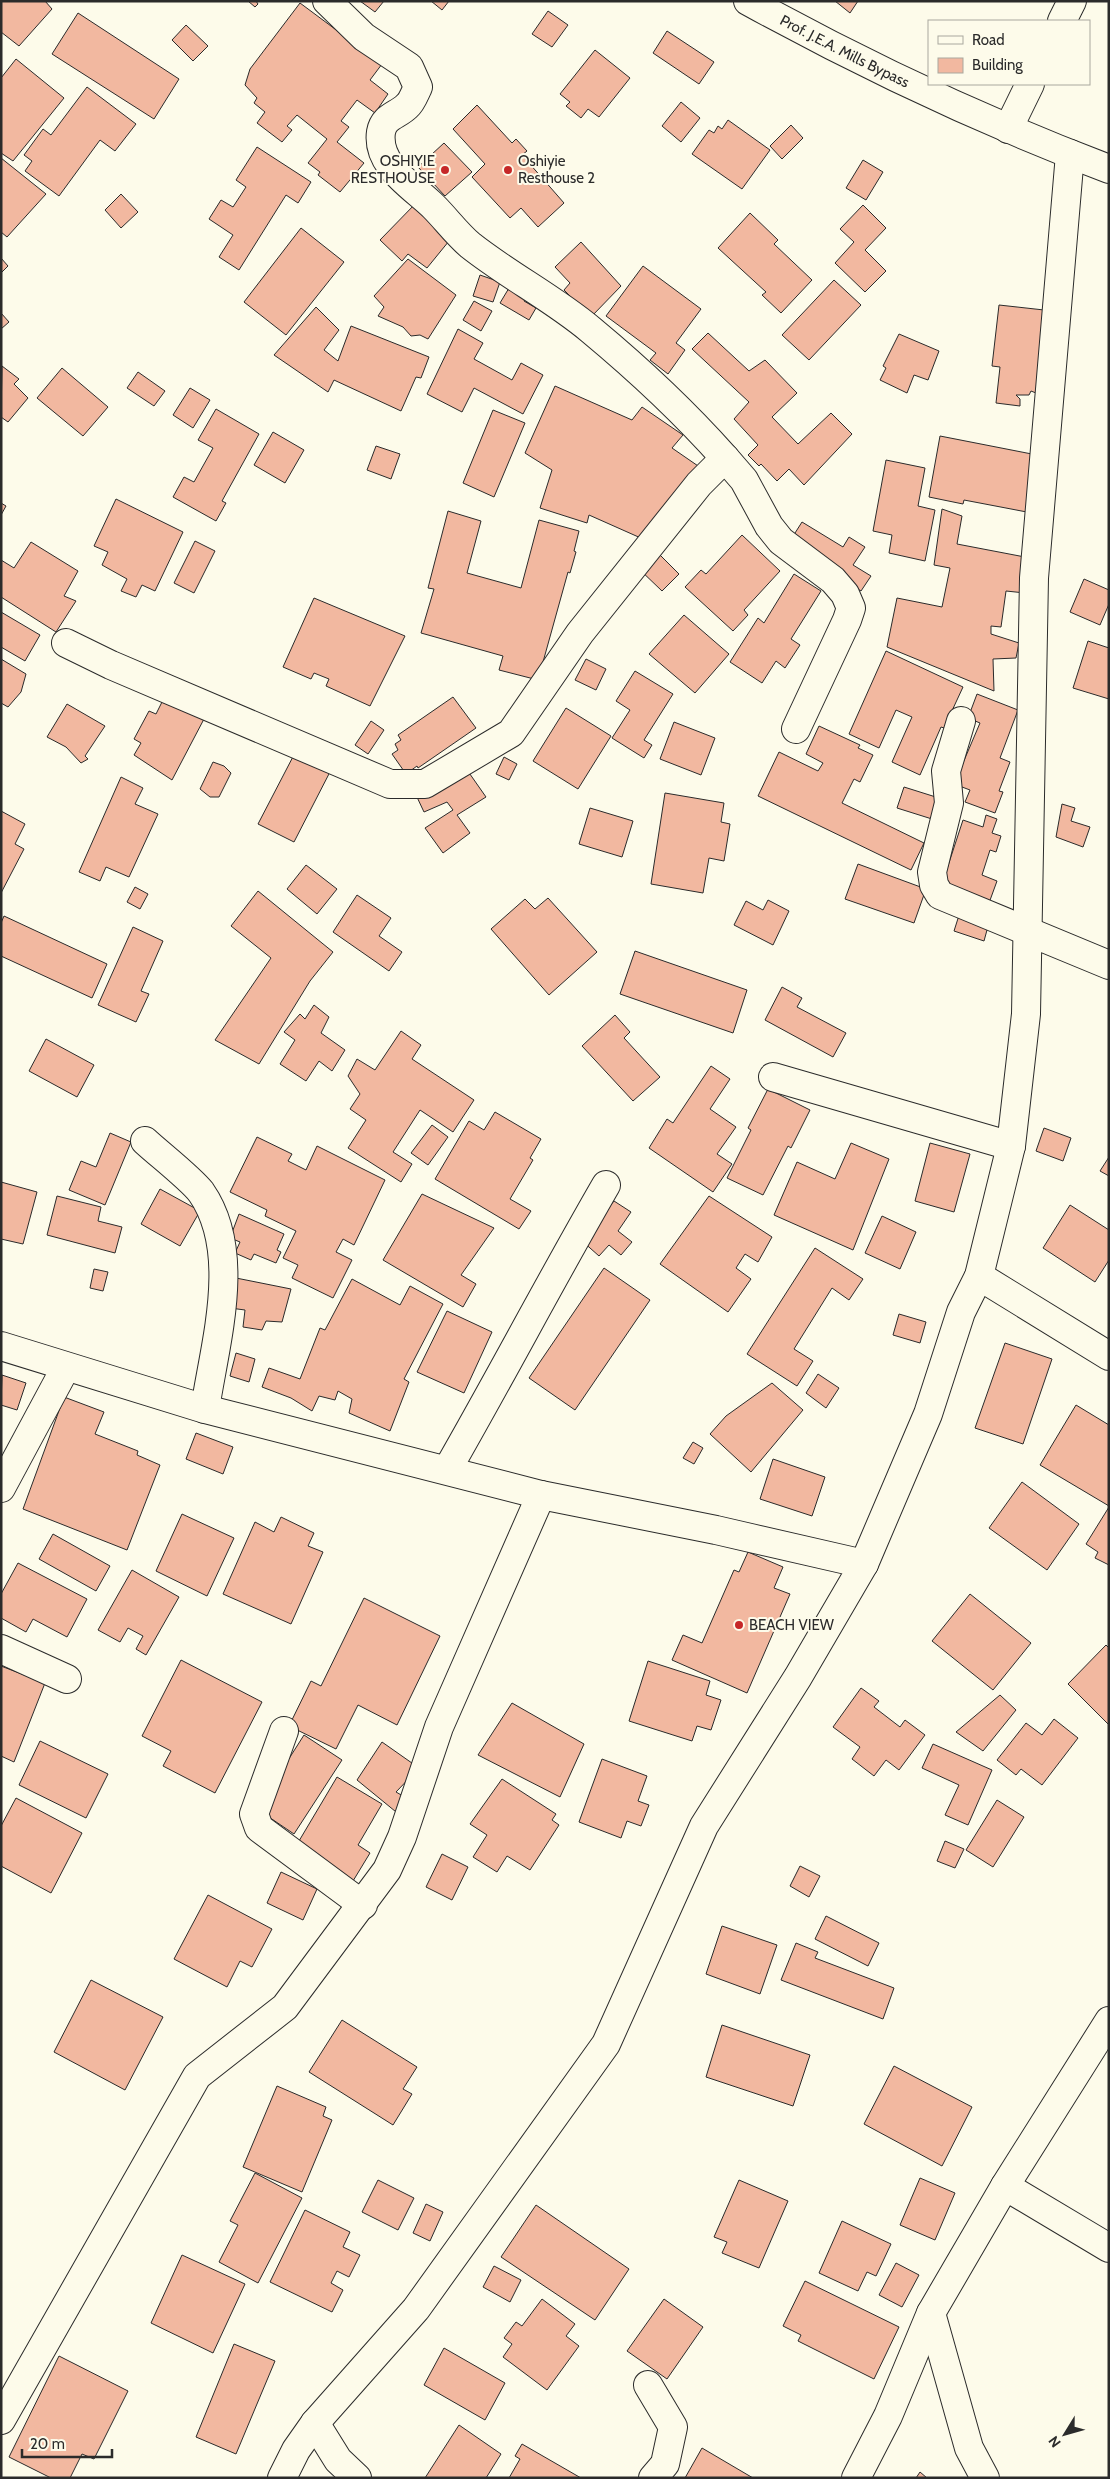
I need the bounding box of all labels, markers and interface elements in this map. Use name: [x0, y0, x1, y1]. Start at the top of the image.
street label: Prof. J.E.A. Mills Bypass: [777, 11, 912, 91]
legend: [928, 20, 1090, 85]
text: Road: [972, 31, 1005, 49]
text: Building: [972, 56, 1023, 74]
place label: OSHIYIE RESTHOUSE: [351, 152, 435, 187]
place label: Oshiyie Resthouse 2: [518, 152, 595, 187]
marker: OSHIYIE RESTHOUSE: [439, 164, 451, 176]
marker: Oshiyie Resthouse 2: [502, 164, 514, 176]
place label: BEACH VIEW: [749, 1616, 835, 1634]
marker: BEACH VIEW: [733, 1619, 745, 1631]
north arrow: [1040, 2409, 1090, 2459]
scale bar: [22, 2426, 112, 2458]
text: N: [1044, 2432, 1065, 2451]
text: 20 m: [30, 2435, 65, 2453]

